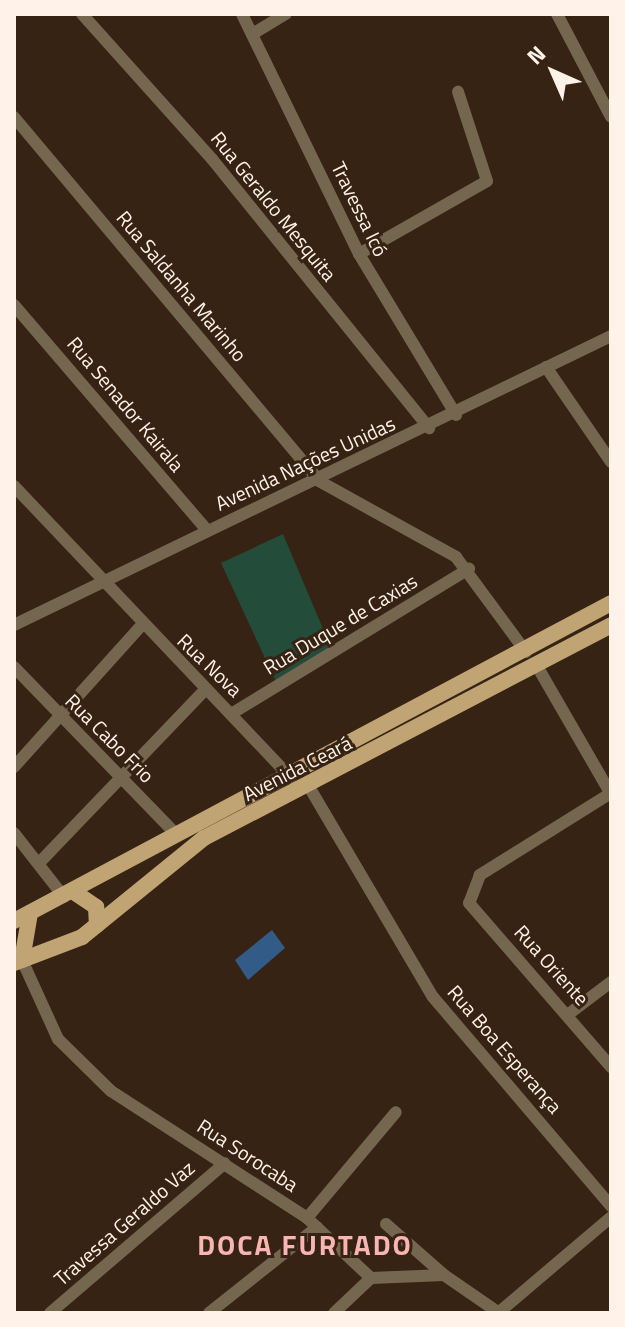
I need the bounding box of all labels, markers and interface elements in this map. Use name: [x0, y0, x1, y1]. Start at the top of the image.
north arrow: [513, 32, 593, 112]
text: N: [519, 38, 553, 72]
street label: Rua Geraldo Mesquita: [206, 126, 342, 286]
street label: Travessa Icó: [327, 158, 393, 260]
street label: Rua Saldanha Marinho: [112, 206, 252, 366]
street label: Rua Senador Kairala: [63, 332, 189, 476]
street label: Avenida Nações Unidas: [211, 411, 399, 515]
street label: Rua Duque de Caxias: [259, 569, 421, 679]
street label: Rua Nova: [173, 628, 247, 702]
street label: Rua Cabo Frio: [61, 689, 159, 787]
street label: Avenida Ceará: [239, 730, 355, 806]
street label: Rua Oriente: [510, 920, 594, 1010]
street label: Rua Boa Esperança: [443, 980, 567, 1118]
street label: Rua Sorocaba: [193, 1114, 303, 1196]
street label: Travessa Geraldo Vaz: [49, 1156, 199, 1290]
district label: DOCA FURTADO: [197, 1228, 413, 1262]

